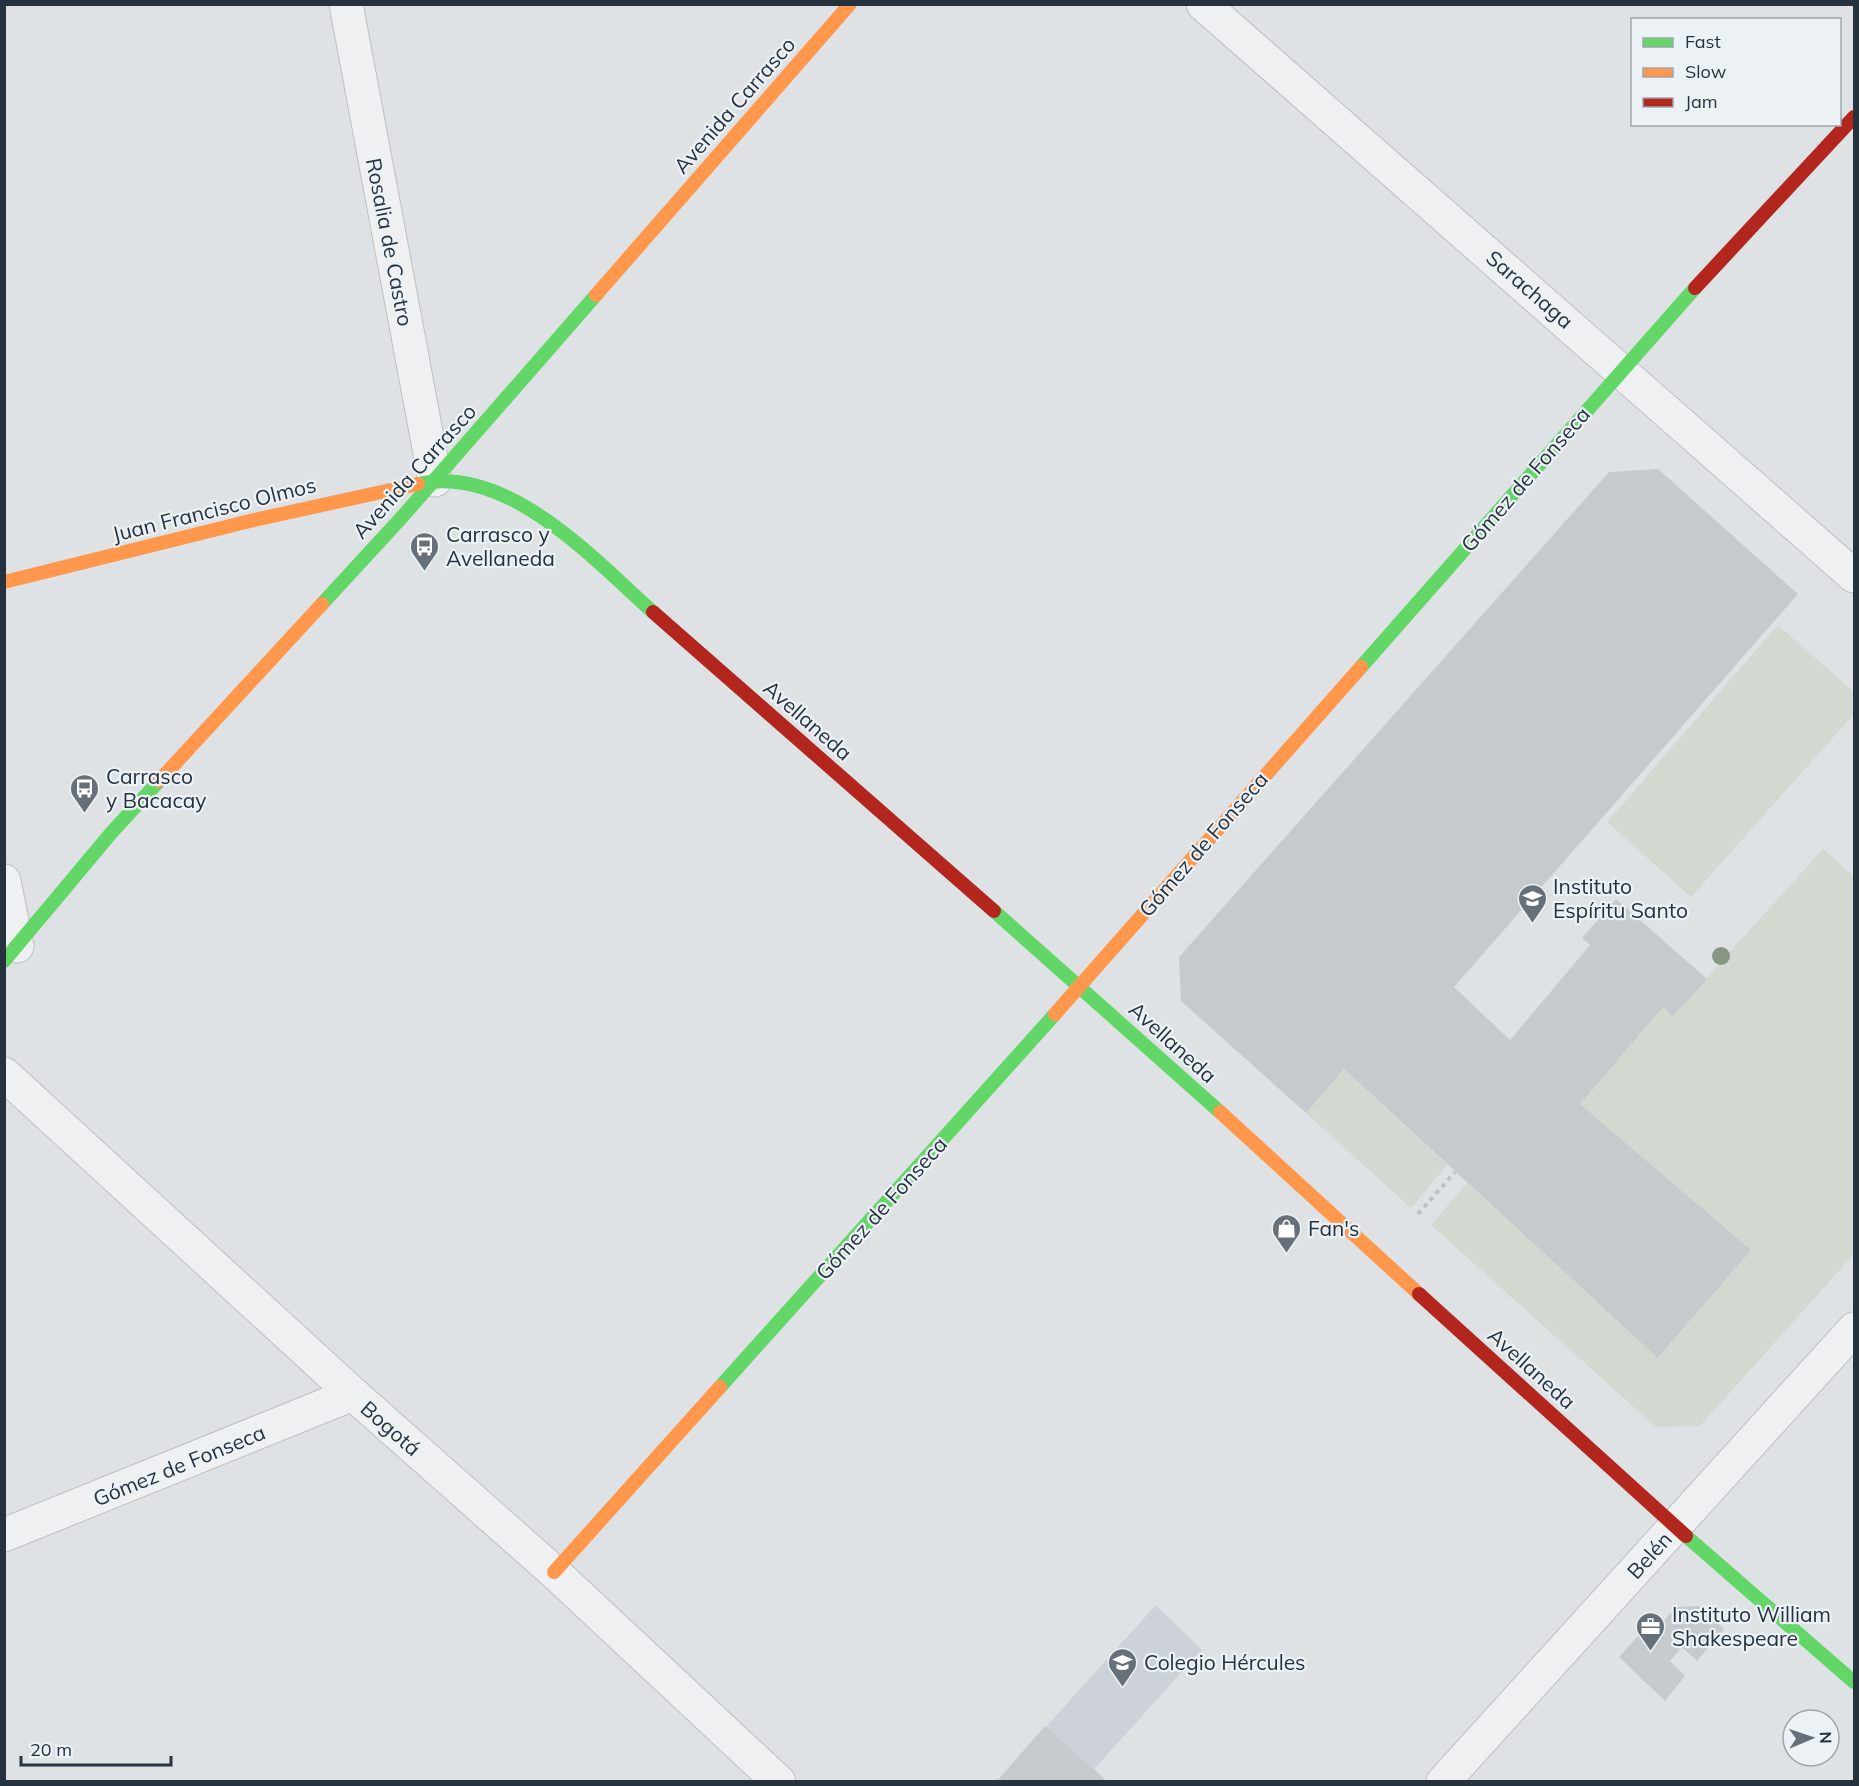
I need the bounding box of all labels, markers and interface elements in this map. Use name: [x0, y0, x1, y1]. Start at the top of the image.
legend: [1631, 18, 1841, 126]
text: Fast: [1685, 30, 1721, 53]
street label: Avenida Carrasco: [668, 31, 800, 179]
text: Slow: [1685, 60, 1727, 83]
text: Jam: [1685, 90, 1718, 113]
street label: Rosalia de Castro: [361, 156, 419, 328]
street label: Sarachaga: [1481, 244, 1579, 334]
street label: Avenida Carrasco: [347, 398, 481, 544]
street label: Gómez de Fonseca: [1455, 401, 1595, 557]
street label: Juan Francisco Olmos: [109, 471, 319, 547]
place label: Carrasco y Avellaneda: [446, 521, 555, 571]
bus stop icon: Carrasco y Avellaneda: [409, 530, 441, 572]
street label: Avellaneda: [758, 674, 858, 766]
place label: Carrasco y Bacacay: [106, 763, 206, 813]
street label: Gómez de Fonseca: [1133, 766, 1273, 922]
bus stop icon: Carrasco y Bacacay: [69, 772, 101, 814]
place label: Instituto Espíritu Santo: [1553, 873, 1688, 923]
school or university icon: Instituto Espíritu Santo: [1516, 882, 1548, 924]
street label: Avellaneda: [1124, 996, 1222, 1088]
street label: Gómez de Fonseca: [810, 1131, 952, 1285]
shop icon: Fan's: [1271, 1212, 1303, 1254]
place label: Fan's: [1308, 1215, 1359, 1241]
street label: Avellaneda: [1483, 1322, 1581, 1414]
street label: Bogotá: [356, 1395, 426, 1461]
street label: Gómez de Fonseca: [89, 1419, 269, 1511]
street label: Belén: [1621, 1526, 1677, 1584]
place label: Instituto William Shakespeare: [1672, 1601, 1831, 1651]
office icon: Instituto William Shakespeare: [1635, 1610, 1667, 1652]
school or university icon: Colegio Hércules: [1107, 1646, 1139, 1688]
place label: Colegio Hércules: [1144, 1649, 1306, 1675]
north arrow: [1781, 1708, 1841, 1768]
scale bar: [21, 1729, 171, 1767]
text: N: [1816, 1731, 1836, 1744]
text: 20 m: [30, 1738, 72, 1761]

